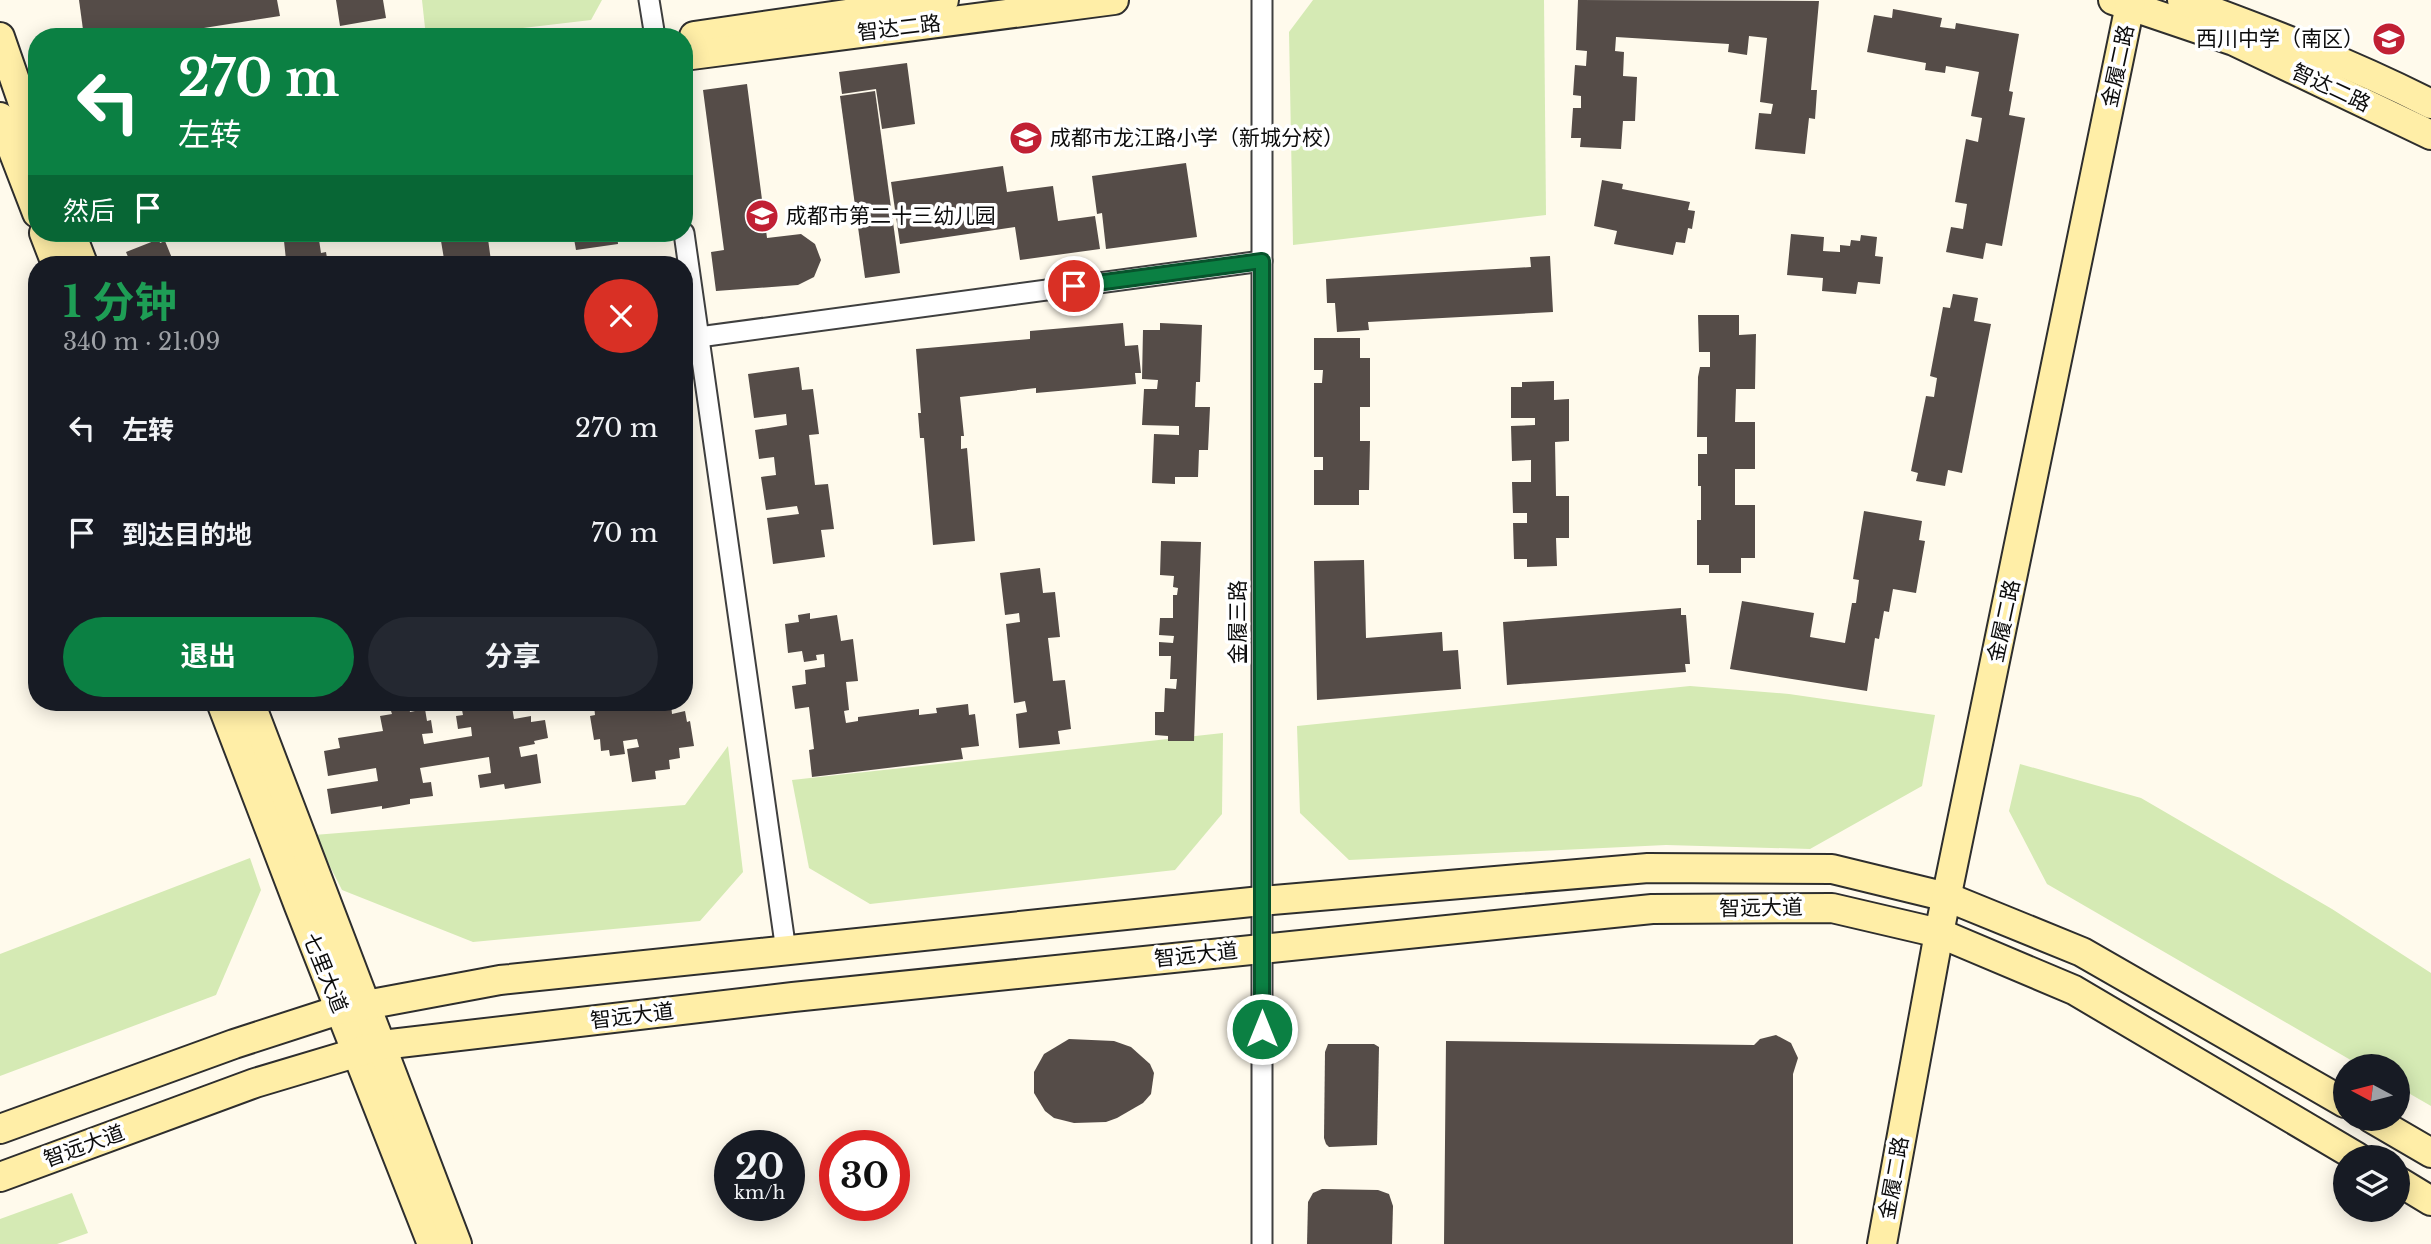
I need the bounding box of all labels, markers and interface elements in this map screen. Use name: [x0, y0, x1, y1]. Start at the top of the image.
street label: 智达二路: [856, 10, 942, 46]
school or university icon: 西川中学（南区）: [2370, 20, 2408, 58]
street label: 金履二路: [2097, 22, 2139, 110]
place label: 西川中学（南区）: [2196, 26, 2364, 52]
text: 270 m: [178, 48, 339, 109]
icon: left: [63, 56, 154, 147]
street label: 智达二路: [2287, 58, 2375, 118]
text: 左转: [178, 115, 242, 155]
school or university icon: 成都市龙江路小学（新城分校）: [1007, 119, 1045, 157]
place label: 成都市龙江路小学（新城分校）: [1050, 125, 1344, 151]
icon: arrive: [129, 189, 167, 227]
text: 然后: [63, 195, 115, 227]
school or university icon: 成都市第二十三幼儿园: [743, 197, 781, 235]
place label: 成都市第二十三幼儿园: [786, 203, 996, 229]
pin: [1044, 256, 1104, 316]
icon: arrive: [1055, 267, 1093, 305]
text: 1 分钟: [63, 276, 176, 328]
button: close: [584, 279, 658, 353]
text: 340 m · 21:09: [63, 328, 220, 356]
icon: left: [63, 409, 101, 447]
text: 270 m: [575, 412, 658, 444]
text: 左转: [122, 414, 174, 446]
icon: arrive: [63, 514, 101, 552]
text: 70 m: [591, 517, 658, 549]
text: 到达目的地: [122, 519, 252, 551]
street label: 金履二路: [1983, 577, 2025, 665]
street label: 金履三路: [1225, 580, 1251, 664]
button: 退出: [63, 617, 354, 697]
button: 分享: [368, 617, 658, 697]
street label: 智远大道: [1719, 894, 1803, 922]
street label: 七里大道: [297, 929, 353, 1017]
street label: 智远大道: [1153, 938, 1239, 972]
position arrow: [1225, 992, 1299, 1066]
street label: 智远大道: [589, 998, 675, 1034]
north arrow: [2333, 1054, 2410, 1130]
map controls: [2333, 1054, 2410, 1222]
street label: 智远大道: [40, 1119, 128, 1173]
speed limit sign: 30: [819, 1130, 910, 1221]
street label: 金履二路: [1874, 1134, 1914, 1222]
text: 20: [735, 1145, 784, 1188]
button: layers: [2333, 1145, 2410, 1222]
text: km/h: [734, 1182, 785, 1204]

